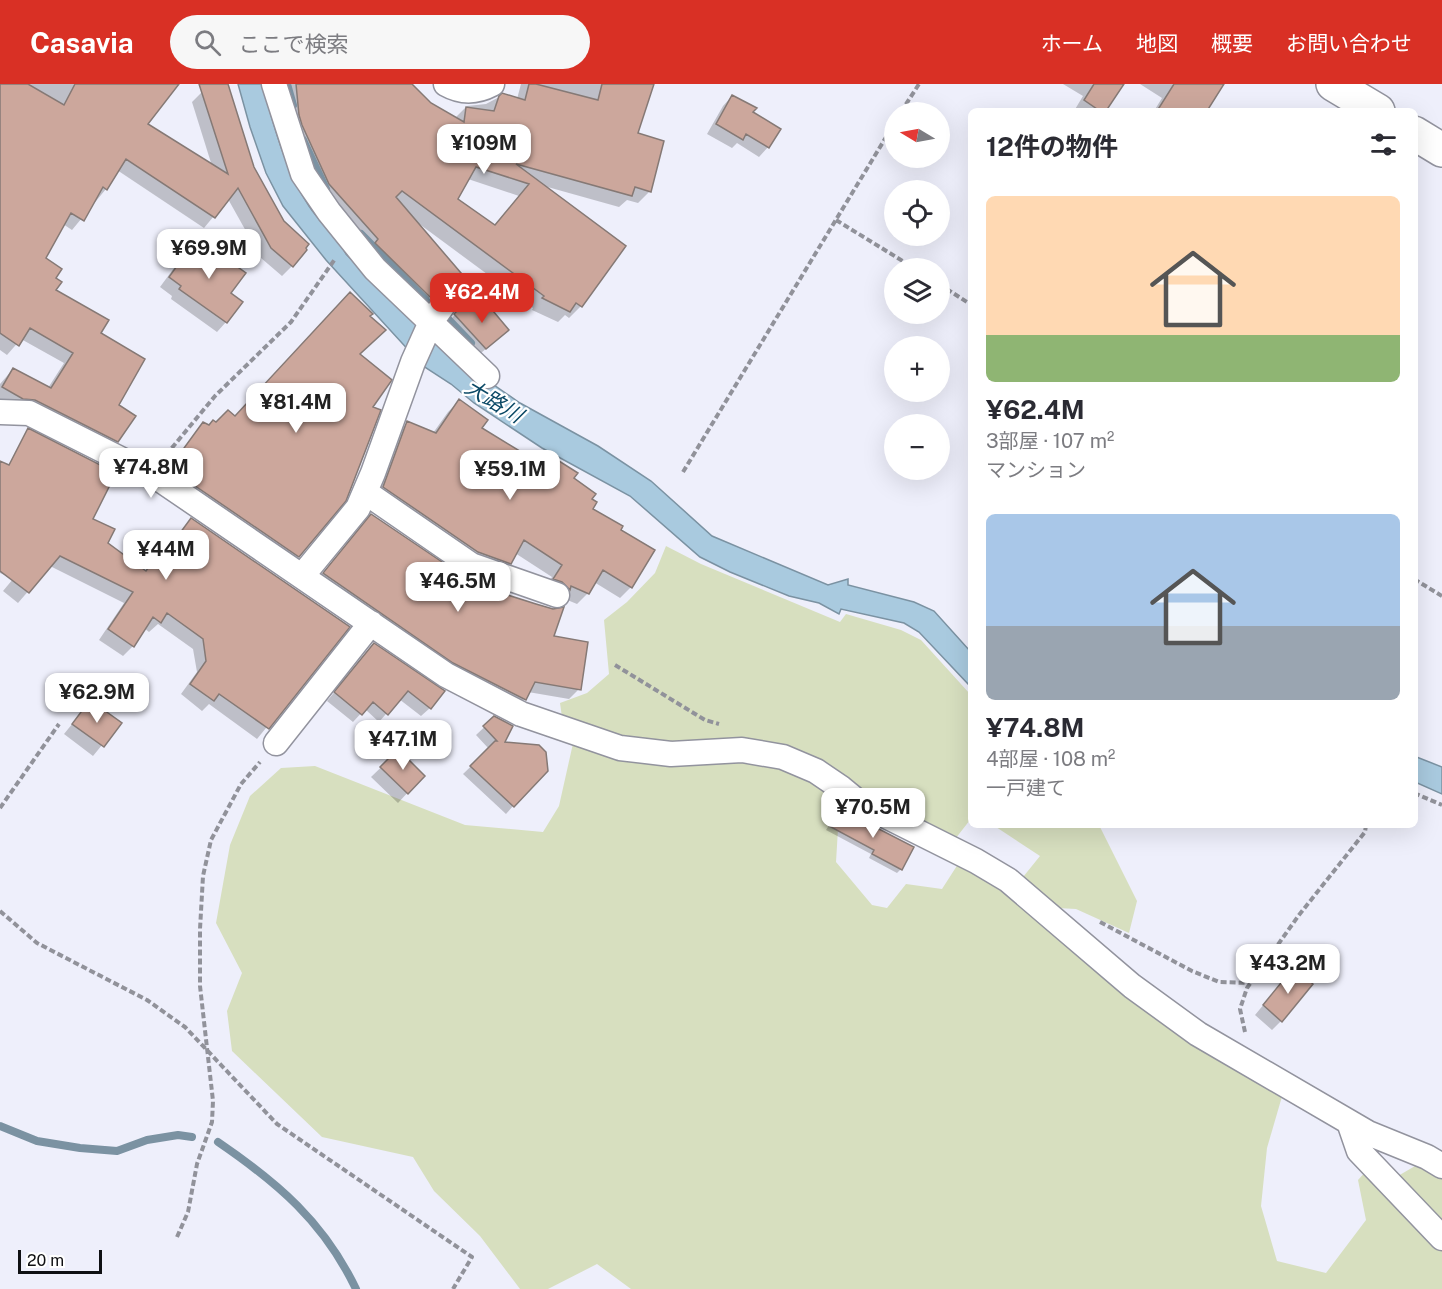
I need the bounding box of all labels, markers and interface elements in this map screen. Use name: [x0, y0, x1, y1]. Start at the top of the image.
search box: [170, 15, 590, 69]
text: Casavia: [30, 26, 134, 59]
icon: search: [191, 26, 224, 59]
text: ここで検索: [239, 31, 349, 57]
text: ホーム: [1041, 31, 1103, 56]
text: 地図: [1136, 31, 1178, 56]
text: 概要: [1211, 31, 1253, 56]
text: お問い合わせ: [1286, 31, 1412, 56]
north arrow: [884, 102, 950, 168]
map controls: [884, 102, 950, 480]
pin: ¥109M: [442, 124, 526, 175]
icon: filters: [1367, 128, 1400, 161]
text: ¥109M: [451, 131, 517, 155]
text: 12件の物件: [986, 131, 1118, 162]
button: locate: [884, 180, 950, 246]
pin: ¥69.9M: [160, 229, 258, 280]
icon: home: [1139, 235, 1247, 343]
text: ¥69.9M: [171, 236, 247, 260]
button: layers: [884, 258, 950, 324]
pin: ¥62.4M: [433, 273, 531, 324]
text: ¥62.4M: [444, 280, 520, 304]
button: +: [884, 336, 950, 402]
water label: 大路川: [461, 374, 529, 429]
pin: ¥81.4M: [247, 383, 345, 434]
text: ¥81.4M: [260, 390, 332, 414]
text: ¥62.4M: [986, 394, 1085, 425]
button: −: [884, 414, 950, 480]
text: 3部屋 · 107 m²: [986, 429, 1114, 453]
pin: ¥74.8M: [102, 448, 200, 499]
pin: ¥59.1M: [461, 450, 559, 501]
text: ¥74.8M: [113, 455, 189, 479]
text: ¥59.1M: [474, 457, 546, 481]
text: マンション: [986, 458, 1086, 482]
pin: ¥44M: [130, 530, 202, 581]
text: ¥44M: [137, 537, 195, 561]
icon: home: [1139, 553, 1247, 661]
pin: ¥46.5M: [409, 562, 507, 613]
text: ¥46.5M: [420, 569, 496, 593]
pin: ¥62.9M: [48, 673, 146, 724]
text: ¥62.9M: [59, 680, 135, 704]
text: ¥74.8M: [986, 712, 1084, 743]
pin: ¥47.1M: [354, 720, 452, 771]
text: ¥47.1M: [369, 727, 437, 751]
text: 4部屋 · 108 m²: [986, 747, 1115, 771]
text: 一戸建て: [986, 776, 1066, 800]
pin: ¥70.5M: [824, 788, 922, 839]
text: ¥70.5M: [835, 795, 911, 819]
pin: ¥43.2M: [1239, 944, 1337, 995]
text: ¥43.2M: [1250, 951, 1326, 975]
scale bar: [18, 1247, 102, 1274]
text: 20 m: [27, 1251, 64, 1270]

